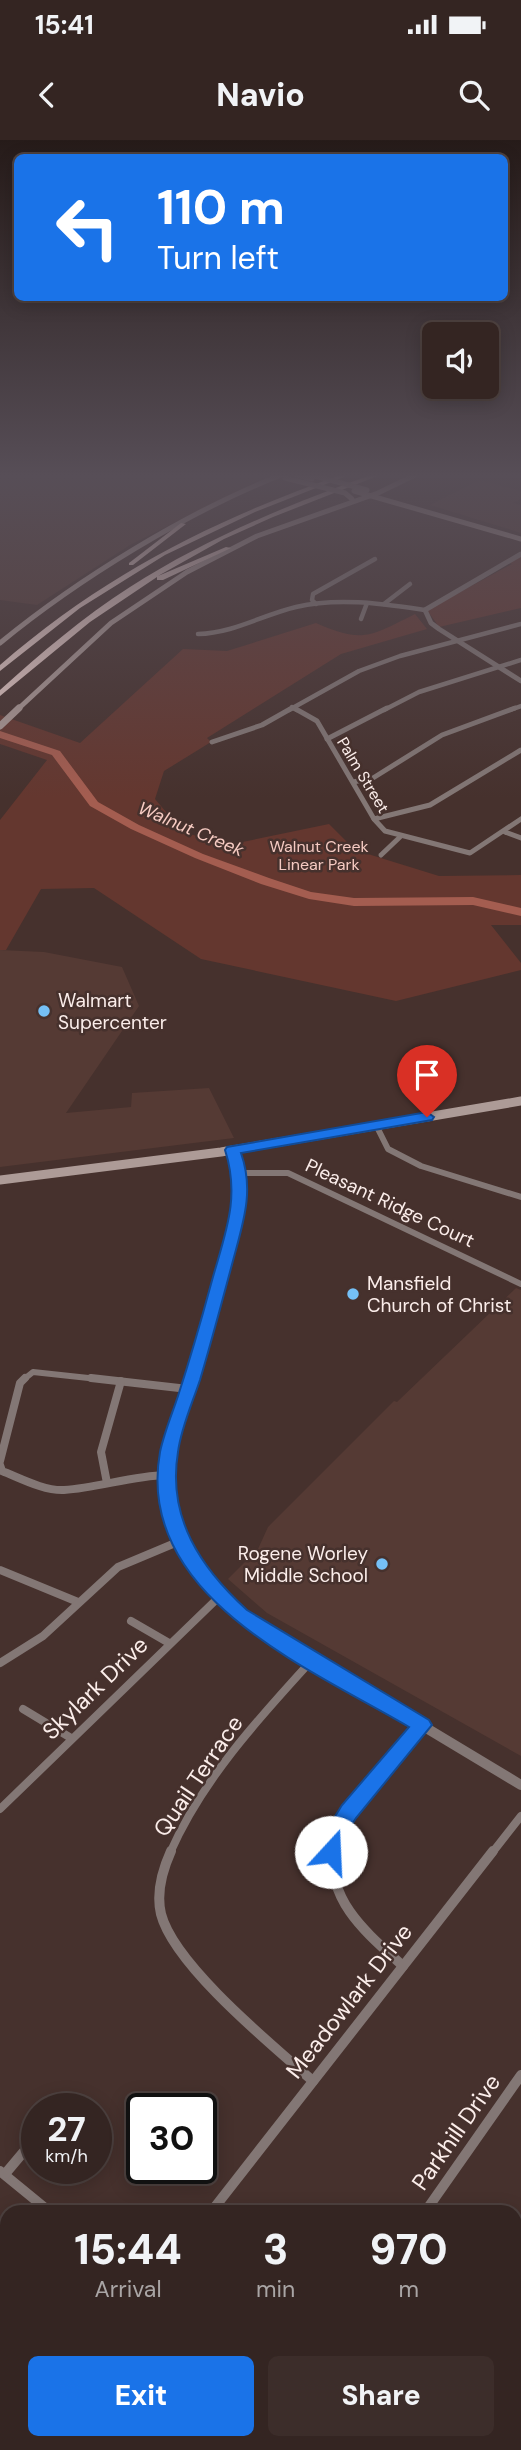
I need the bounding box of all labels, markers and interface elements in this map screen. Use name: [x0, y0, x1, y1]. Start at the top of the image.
text: 15:41: [35, 8, 94, 42]
text: Navio: [216, 74, 305, 116]
icon: back: [28, 76, 66, 114]
icon: search: [455, 76, 493, 114]
text: 110 m: [157, 175, 285, 239]
icon: left: [42, 182, 133, 273]
text: Turn left: [157, 237, 279, 279]
map controls: [422, 322, 499, 399]
button: sound: [422, 322, 499, 399]
street label: Palm Street: [332, 733, 394, 817]
water label: Walnut Creek: [134, 796, 248, 862]
park label: Walnut Creek Linear Park: [269, 836, 369, 875]
place label: Walmart Supercenter: [58, 988, 167, 1035]
marker: Walmart Supercenter: [36, 1003, 52, 1019]
pin: [397, 1045, 457, 1117]
icon: arrive: [408, 1056, 446, 1094]
street label: Pleasant Ridge Court: [301, 1153, 479, 1253]
place label: Mansfield Church of Christ: [367, 1271, 511, 1318]
marker: Mansfield Church of Christ: [345, 1286, 361, 1302]
place label: Rogene Worley Middle School: [238, 1541, 368, 1588]
marker: Rogene Worley Middle School: [374, 1556, 390, 1572]
street label: Skylark Drive: [36, 1630, 154, 1746]
street label: Quail Terrace: [146, 1710, 250, 1842]
position arrow: [294, 1815, 368, 1889]
street label: Meadowlark Drive: [279, 1918, 419, 2084]
street label: Parkhill Drive: [405, 2068, 507, 2196]
speed limit sign: 30: [126, 2093, 217, 2184]
text: 27: [47, 2106, 86, 2152]
text: km/h: [45, 2144, 88, 2168]
text: 15:44: [74, 2222, 182, 2277]
text: 3: [263, 2222, 288, 2277]
text: 970: [369, 2222, 448, 2277]
text: Arrival: [95, 2274, 162, 2304]
text: min: [256, 2274, 295, 2304]
text: m: [398, 2274, 419, 2304]
button: Exit: [28, 2356, 254, 2436]
button: Share: [268, 2356, 494, 2436]

